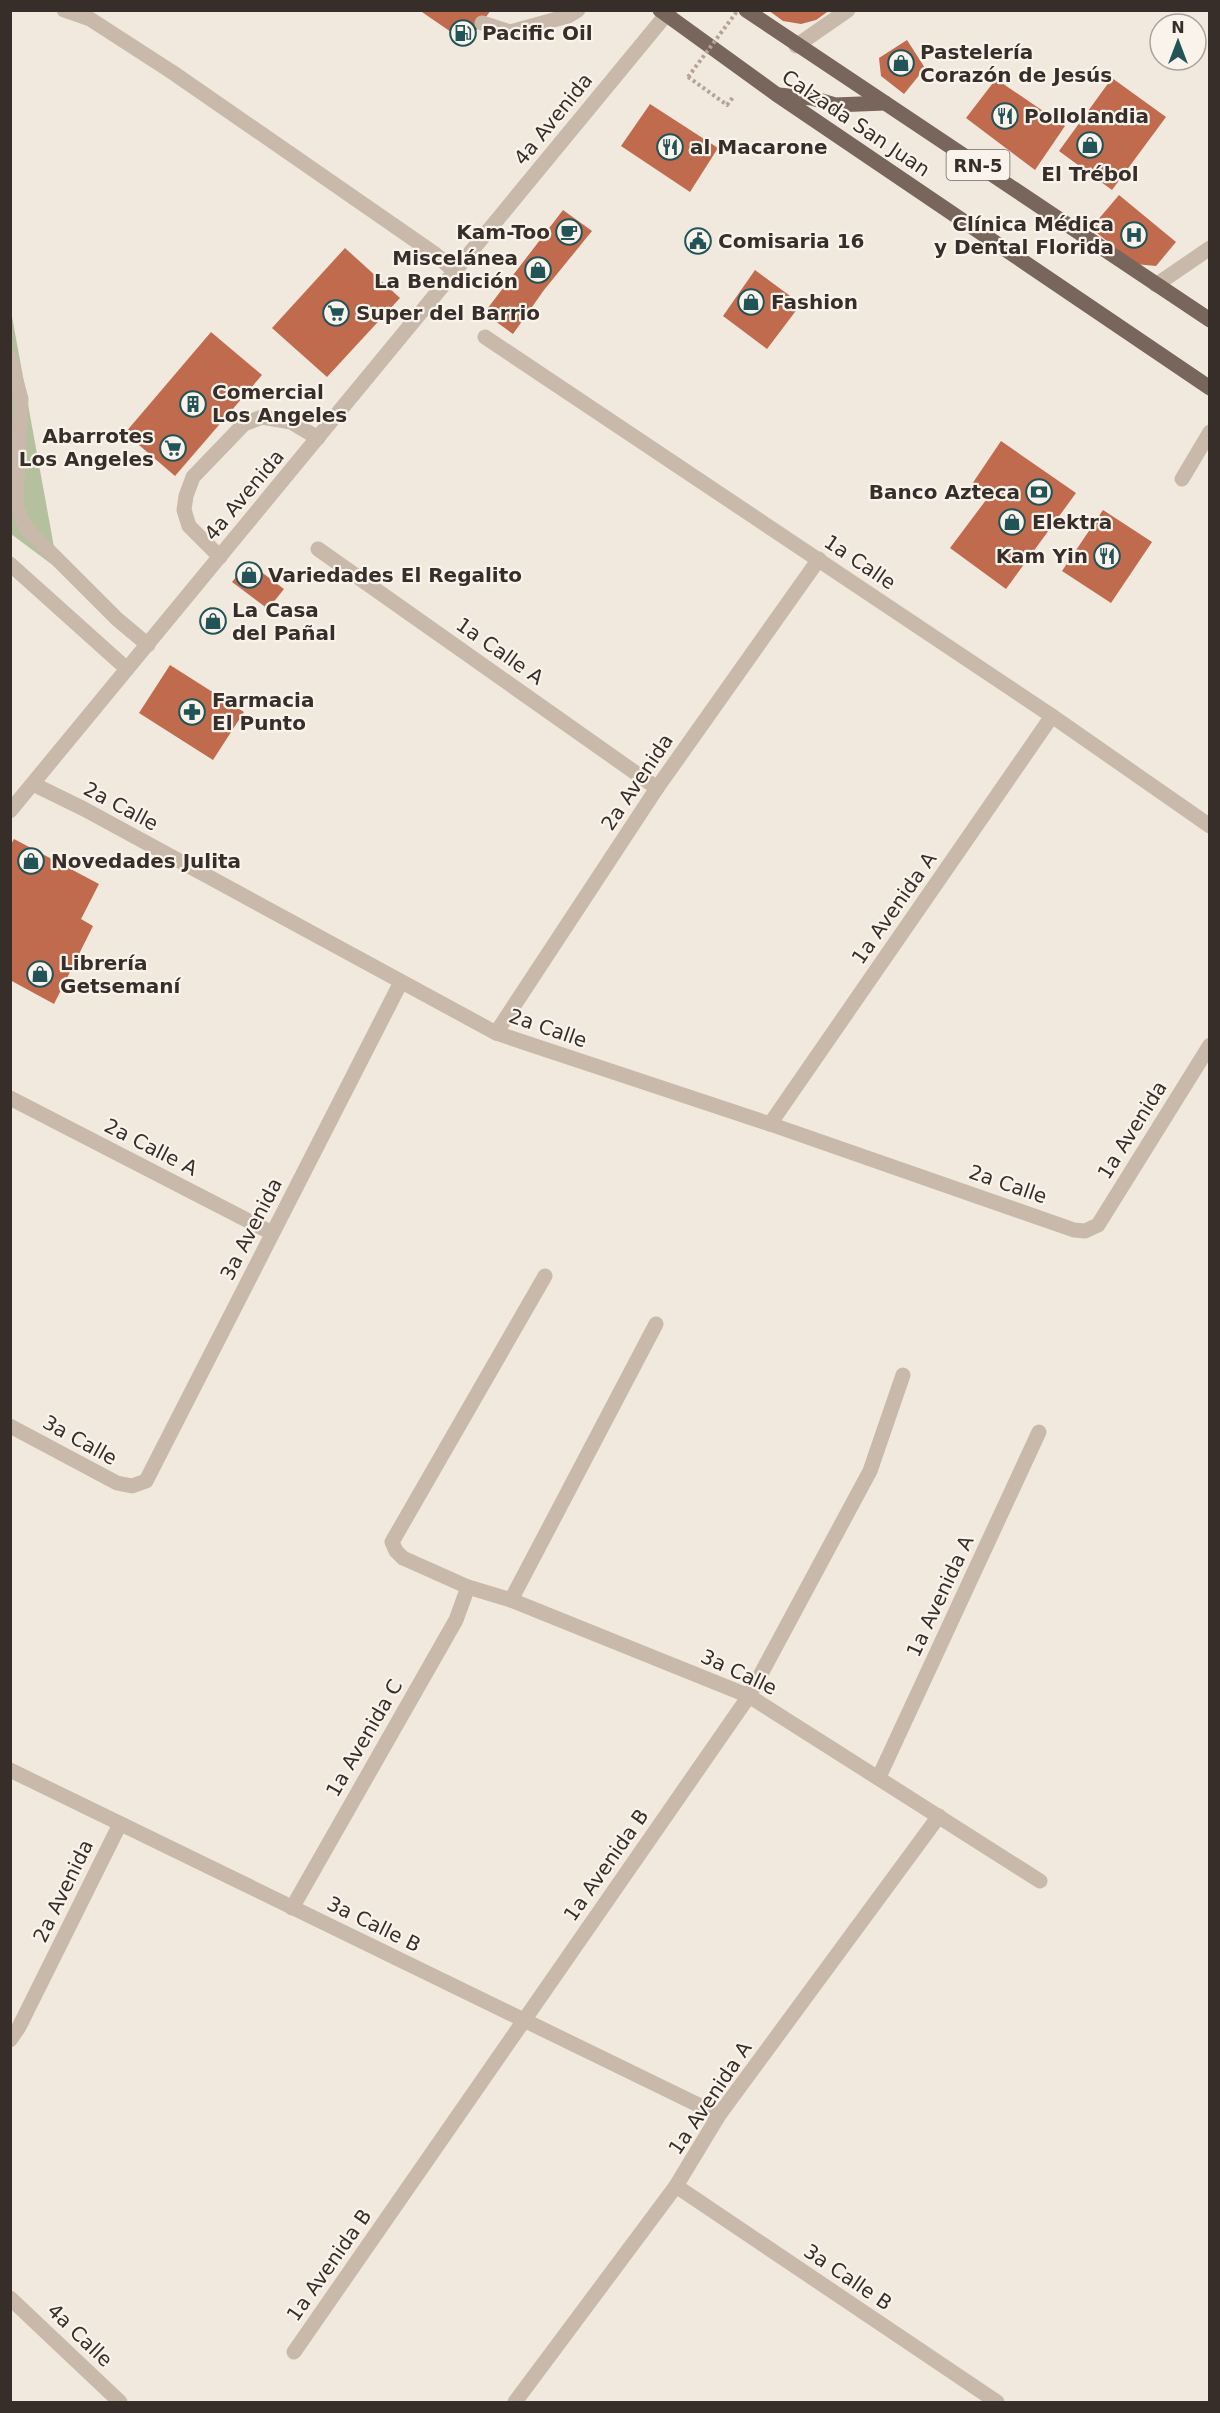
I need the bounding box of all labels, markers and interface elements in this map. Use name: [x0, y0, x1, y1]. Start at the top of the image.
north arrow: [1148, 12, 1208, 72]
fuel station icon: Pacific Oil: [448, 18, 478, 48]
text: N: [1171, 18, 1185, 37]
place label: Pacific Oil: [482, 21, 593, 45]
place label: Pastelería Corazón de Jesús: [920, 40, 1112, 87]
shop icon: Pastelería Corazón de Jesús: [886, 48, 916, 78]
street label: Calzada San Juan: [777, 65, 935, 181]
street label: 4a Avenida: [509, 68, 597, 170]
restaurant icon: Pollolandia: [990, 101, 1020, 131]
place label: Pollolandia: [1024, 104, 1149, 128]
shop icon: El Trébol: [1075, 130, 1105, 160]
restaurant icon: al Macarone: [655, 132, 685, 162]
place label: al Macarone: [690, 135, 827, 159]
road number: RN-5: [946, 150, 1010, 180]
place label: El Trébol: [1041, 162, 1139, 186]
place label: Clínica Médica y Dental Florida: [934, 212, 1114, 259]
cafe icon: Kam-Too: [554, 217, 584, 247]
place label: Kam-Too: [456, 220, 550, 244]
hospital icon: Clínica Médica y Dental Florida: [1119, 220, 1149, 250]
public building icon: Comisaria 16: [683, 226, 713, 256]
place label: Comisaria 16: [718, 229, 865, 253]
place label: Miscelánea La Bendición: [374, 246, 518, 293]
shop icon: Miscelánea La Bendición: [523, 255, 553, 285]
shop icon: Fashion: [736, 287, 766, 317]
place label: Fashion: [771, 290, 858, 314]
supermarket icon: Super del Barrio: [321, 298, 351, 328]
place label: Super del Barrio: [356, 301, 540, 325]
place label: Comercial Los Angeles: [212, 380, 347, 427]
building icon: Comercial Los Angeles: [178, 389, 208, 419]
place label: Abarrotes Los Angeles: [19, 424, 154, 471]
supermarket icon: Abarrotes Los Angeles: [158, 433, 188, 463]
street label: 4a Avenida: [199, 445, 289, 545]
bank icon: Banco Azteca: [1024, 477, 1054, 507]
place label: Banco Azteca: [869, 480, 1020, 504]
shop icon: Elektra: [997, 507, 1027, 537]
place label: Elektra: [1032, 510, 1112, 534]
street label: 1a Calle: [820, 529, 900, 595]
restaurant icon: Kam Yin: [1092, 541, 1122, 571]
place label: Kam Yin: [996, 544, 1088, 568]
shop icon: Variedades El Regalito: [234, 560, 264, 590]
place label: Variedades El Regalito: [268, 563, 522, 587]
place label: La Casa del Pañal: [232, 598, 336, 645]
shop icon: La Casa del Pañal: [198, 606, 228, 636]
street label: 1a Calle A: [452, 612, 549, 690]
place label: Farmacia El Punto: [212, 688, 314, 735]
pharmacy icon: Farmacia El Punto: [177, 697, 207, 727]
street label: 2a Avenida: [596, 729, 678, 835]
street label: 2a Calle: [80, 776, 162, 836]
shop icon: Novedades Julita: [16, 846, 46, 876]
street label: 1a Avenida A: [847, 847, 942, 969]
place label: Novedades Julita: [51, 849, 241, 873]
place label: Librería Getsemaní: [60, 951, 182, 998]
shop icon: Librería Getsemaní: [25, 959, 55, 989]
street label: 2a Calle: [506, 1003, 590, 1053]
street label: 1a Avenida: [1092, 1077, 1172, 1183]
street label: 2a Calle A: [101, 1113, 202, 1181]
street label: 2a Calle: [966, 1159, 1050, 1209]
street label: 3a Avenida: [215, 1174, 287, 1284]
street label: 3a Calle: [39, 1410, 121, 1470]
street label: 1a Avenida A: [901, 1531, 979, 1661]
street label: 3a Calle: [697, 1644, 781, 1700]
street label: 1a Avenida C: [321, 1675, 407, 1801]
street label: 1a Avenida B: [559, 1804, 653, 1926]
street label: 2a Avenida: [28, 1836, 98, 1946]
street label: 3a Calle B: [323, 1891, 425, 1957]
street label: 1a Avenida A: [663, 2037, 757, 2159]
street label: 1a Avenida B: [282, 2204, 376, 2326]
street label: 3a Calle B: [799, 2239, 897, 2315]
street label: 4a Calle: [43, 2298, 117, 2372]

